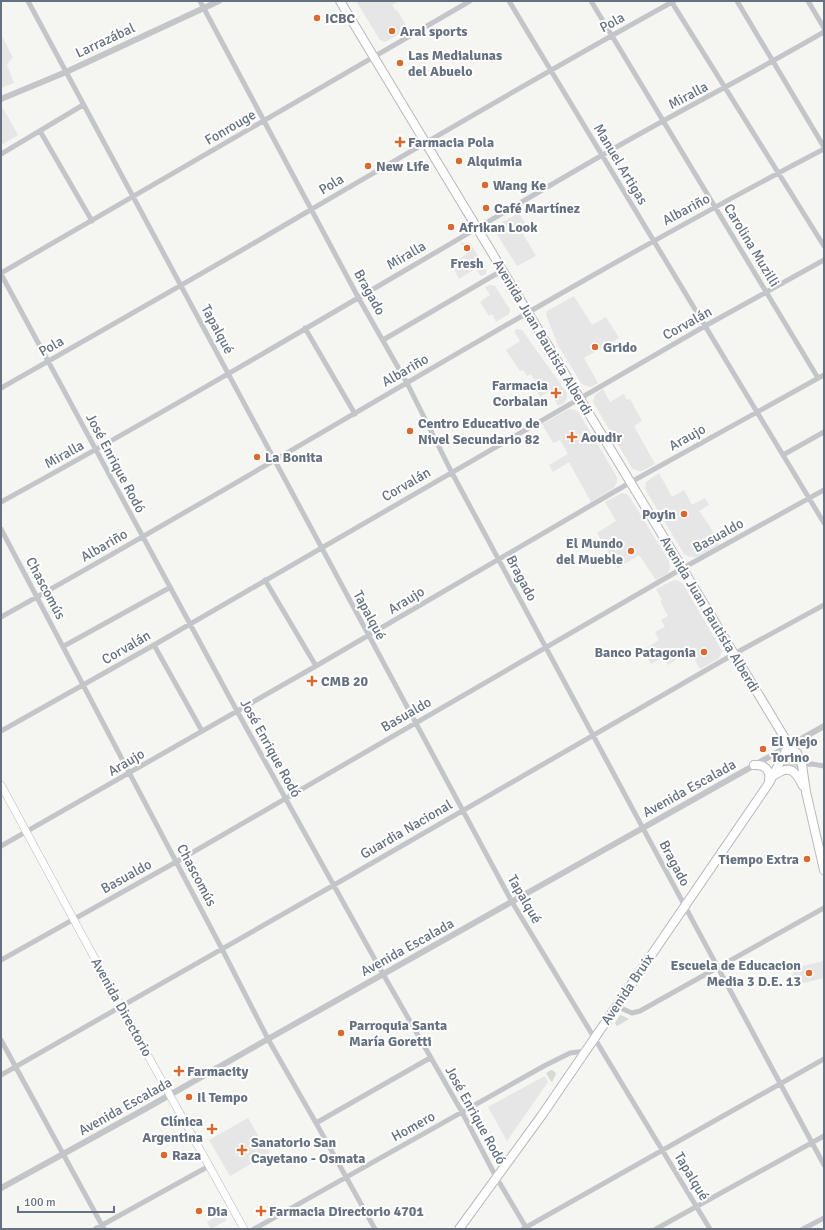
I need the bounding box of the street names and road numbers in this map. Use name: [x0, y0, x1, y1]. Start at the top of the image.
street label: Pola: [597, 9, 628, 36]
street label: Larrazábal: [73, 19, 138, 62]
street label: Miralla: [666, 78, 711, 113]
street label: Fonrouge: [202, 106, 259, 149]
street label: Manuel Artigas: [590, 121, 651, 208]
street label: Pola: [316, 170, 347, 198]
street label: Albariño: [660, 190, 713, 229]
street label: Carolina Muzilli: [720, 201, 783, 290]
street label: Miralla: [384, 237, 429, 273]
street label: Avenida Juan Bautista Alberdi: [489, 256, 596, 418]
street label: Bragado: [350, 266, 389, 318]
street label: Tapalqué: [197, 302, 238, 357]
street label: Corvalán: [660, 303, 715, 344]
street label: Pola: [36, 333, 67, 360]
street label: Albariño: [379, 350, 432, 391]
street label: José Enrique Rodó: [82, 411, 149, 516]
street label: Araujo: [666, 420, 709, 454]
street label: Miralla: [42, 437, 87, 472]
street label: Corvalán: [379, 464, 434, 505]
street label: Basualdo: [690, 515, 746, 556]
street label: Albariño: [78, 525, 131, 566]
street label: Avenida Juan Bautista Alberdi: [656, 533, 763, 695]
street label: Bragado: [502, 552, 541, 604]
street label: Chascomús: [22, 554, 69, 622]
street label: Araujo: [385, 583, 428, 618]
street label: Tapalqué: [349, 588, 390, 643]
street label: Corvalán: [99, 627, 154, 668]
street label: Basualdo: [378, 693, 434, 736]
street label: José Enrique Rodó: [237, 696, 305, 800]
street label: Araujo: [105, 745, 148, 780]
street label: Avenida Escalada: [640, 756, 739, 821]
street label: Guardia Nacional: [357, 796, 455, 863]
street label: Bragado: [655, 837, 694, 889]
street label: Chascomús: [173, 841, 220, 909]
street label: Basualdo: [98, 856, 154, 897]
street label: Tapalqué: [504, 872, 545, 927]
street label: Avenida Escalada: [358, 915, 457, 980]
street label: Avenida Bruix: [598, 950, 658, 1028]
street label: Avenida Directorio: [87, 955, 156, 1060]
street label: José Enrique Rodó: [442, 1063, 510, 1167]
street label: Avenida Escalada: [76, 1074, 175, 1139]
street label: Homero: [389, 1108, 438, 1145]
street label: Tapalqué: [670, 1149, 713, 1204]

